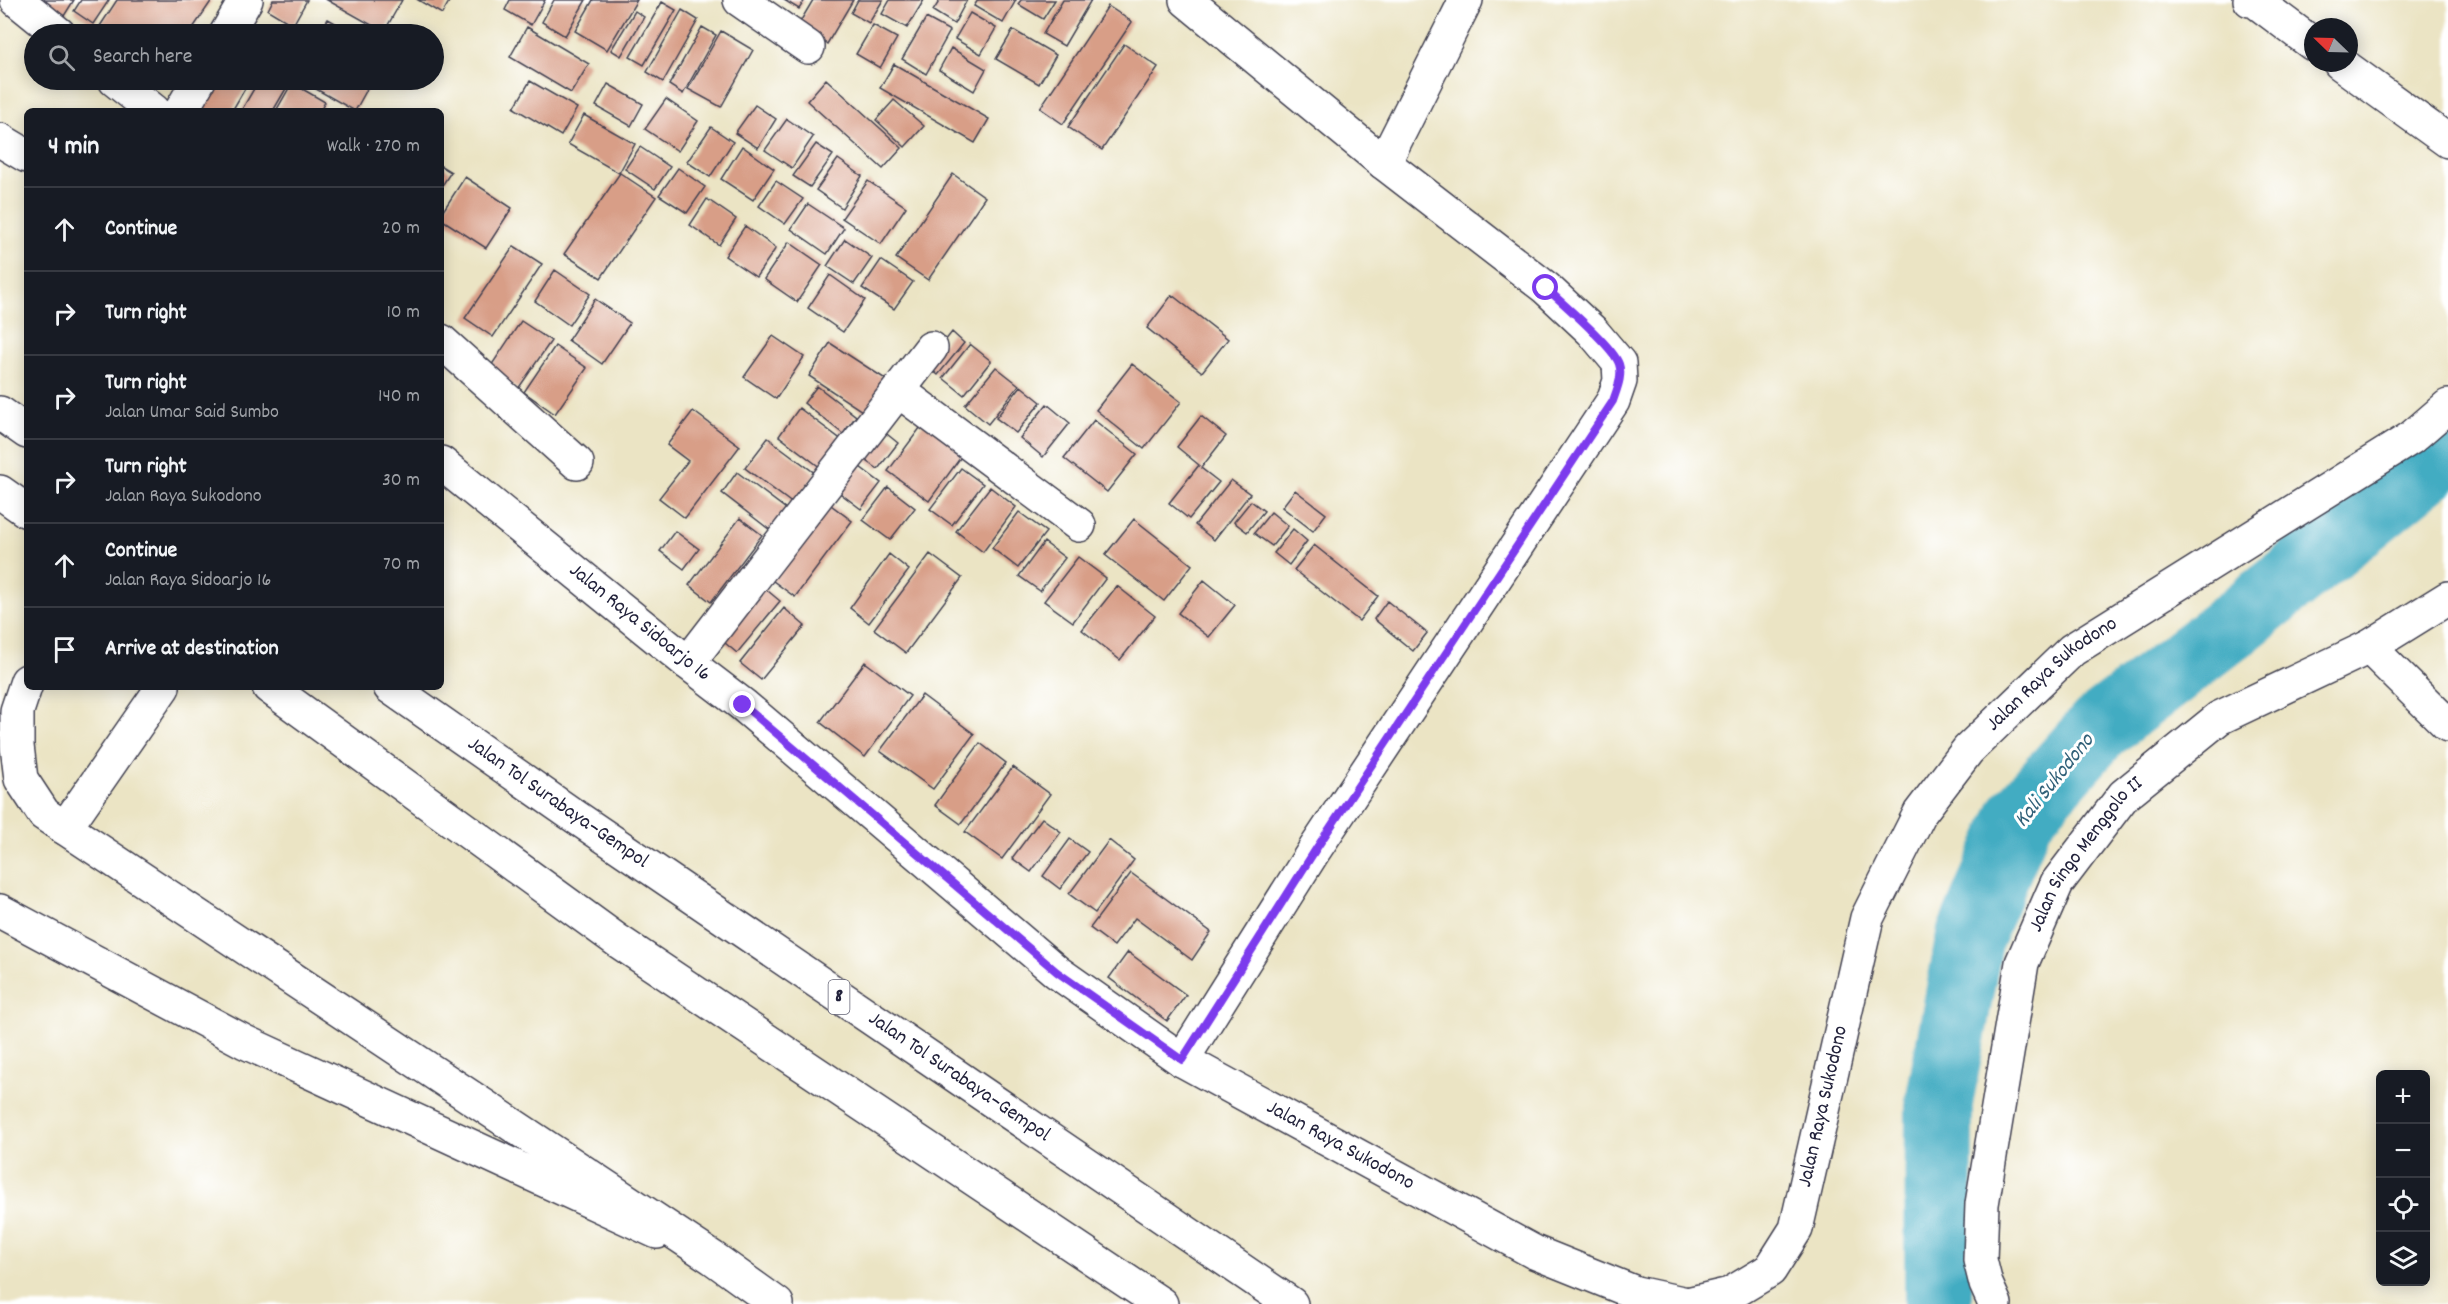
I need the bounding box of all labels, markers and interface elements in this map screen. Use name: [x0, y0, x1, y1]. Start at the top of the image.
north arrow: [2304, 18, 2358, 72]
search box: [24, 24, 444, 90]
icon: search: [45, 41, 78, 74]
text: Search here: [93, 42, 192, 73]
text: 4 min: [48, 129, 99, 166]
text: Walk · 270 m: [327, 133, 420, 161]
icon: ahead: [48, 213, 81, 246]
text: Continue: [105, 214, 177, 245]
text: 20 m: [382, 215, 420, 243]
route start: [1532, 274, 1558, 300]
icon: right: [48, 297, 81, 330]
text: Turn right: [105, 298, 187, 329]
text: 10 m: [386, 299, 420, 327]
text: Turn right: [105, 368, 187, 399]
icon: right: [48, 381, 81, 414]
text: 140 m: [378, 383, 420, 411]
text: Jalan Umar Said Sumbo: [105, 399, 279, 427]
text: Turn right: [105, 452, 187, 483]
icon: right: [48, 465, 81, 498]
text: 30 m: [382, 467, 420, 495]
text: Jalan Raya Sukodono: [105, 483, 262, 511]
text: Continue: [105, 536, 177, 567]
icon: ahead: [48, 549, 81, 582]
text: 70 m: [383, 551, 420, 579]
street label: Jalan Raya Sidoarjo 16: [562, 557, 717, 690]
text: Jalan Raya Sidoarjo 16: [105, 567, 271, 595]
street label: Jalan Raya Sukodono: [1980, 610, 2124, 739]
icon: arrive: [48, 633, 81, 666]
text: Arrive at destination: [105, 634, 279, 665]
route end: [729, 691, 755, 717]
water label: Kali Sukodono: [2007, 726, 2103, 835]
street label: Jalan Tol Surabaya–Gempol: [461, 730, 654, 877]
street label: Jalan Singo Menggolo II: [2022, 770, 2150, 937]
road number: 8: [828, 980, 850, 1014]
street label: Jalan Tol Surabaya–Gempol: [862, 1005, 1056, 1151]
street label: Jalan Raya Sukodono: [1791, 1023, 1857, 1190]
map controls: [2376, 1070, 2430, 1286]
button: +: [2376, 1070, 2430, 1124]
street label: Jalan Raya Sukodono: [1260, 1094, 1419, 1199]
button: −: [2376, 1124, 2430, 1178]
button: locate: [2376, 1178, 2430, 1232]
button: layers: [2376, 1232, 2430, 1286]

